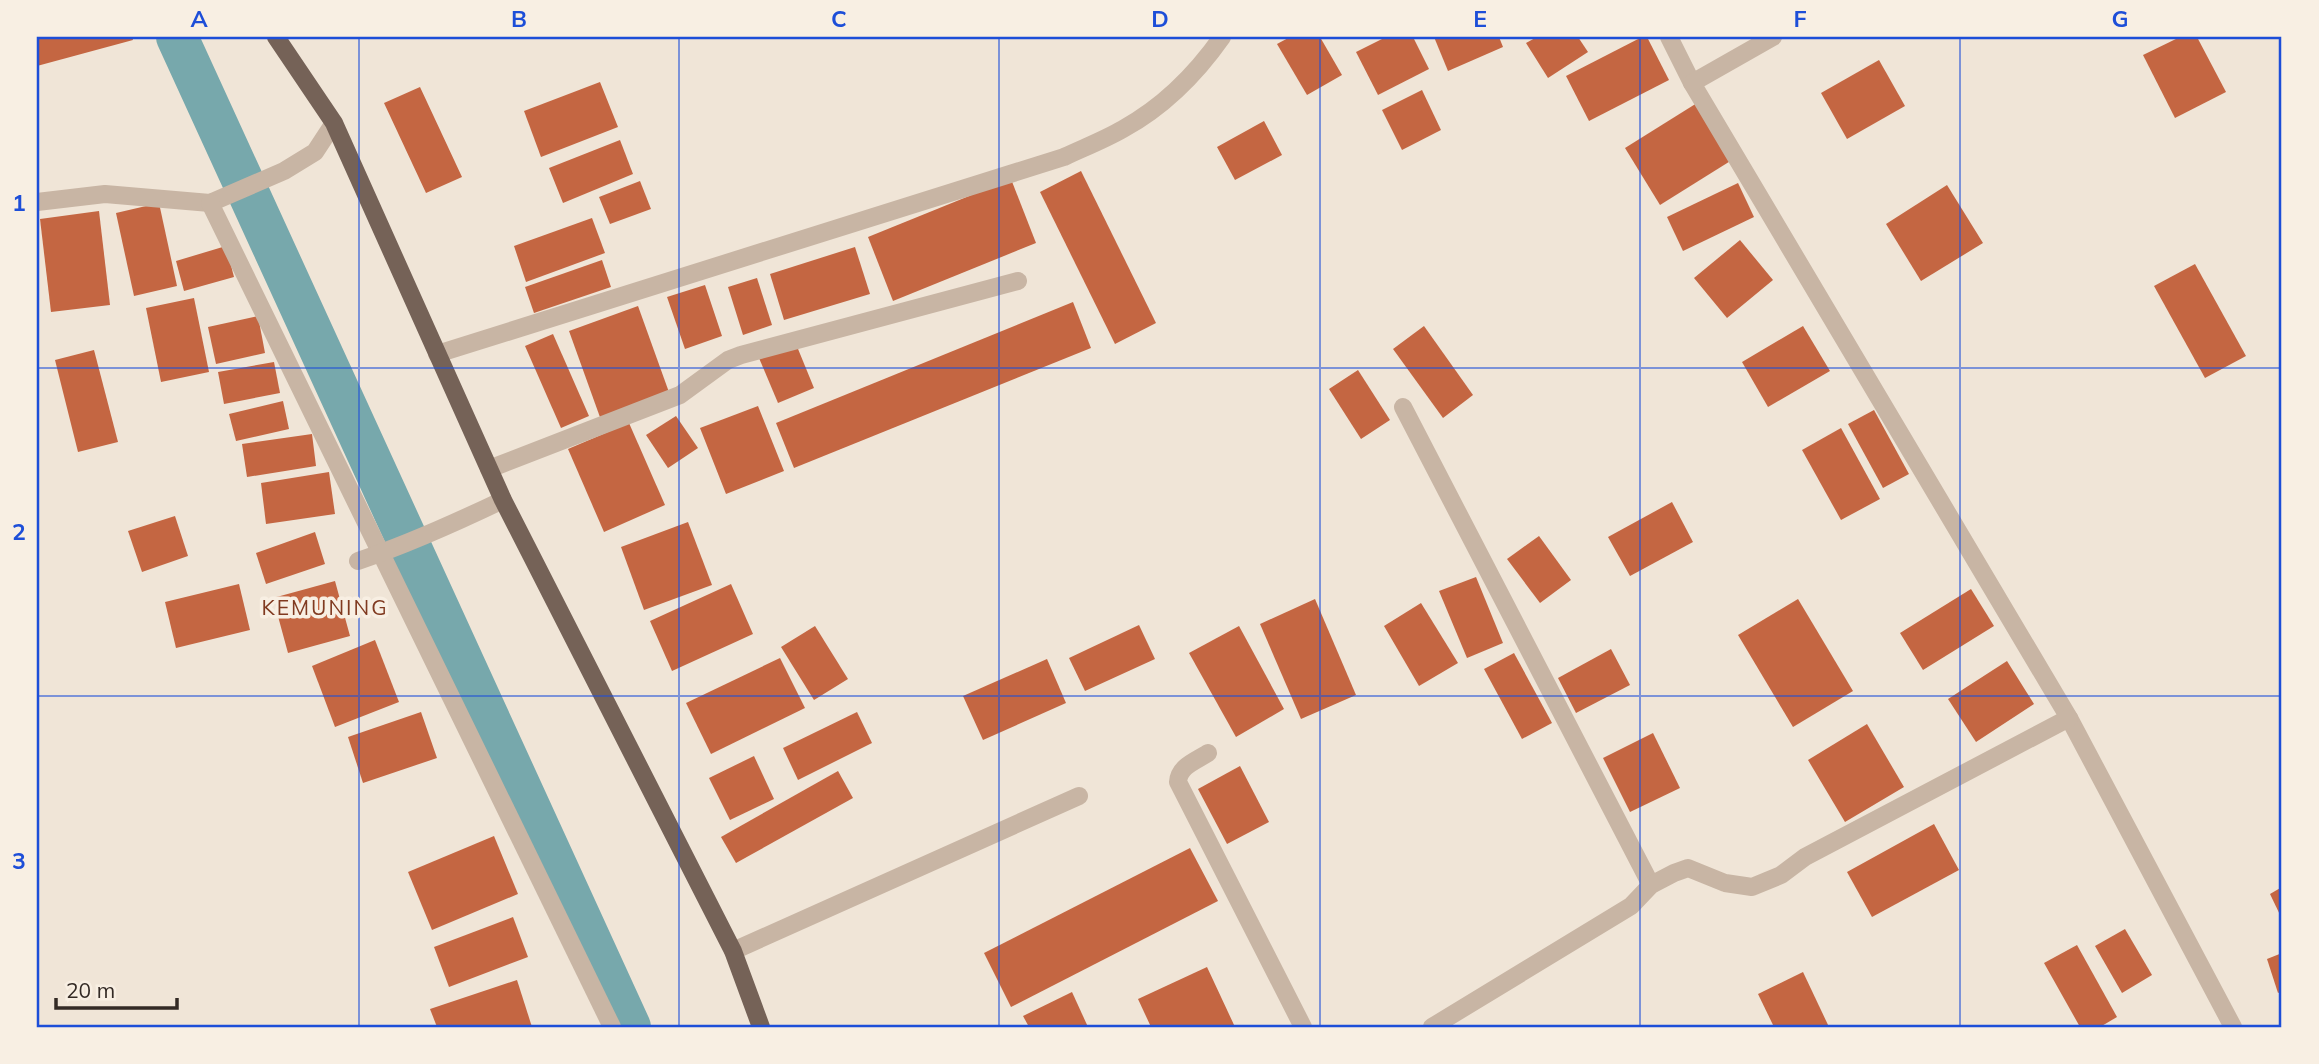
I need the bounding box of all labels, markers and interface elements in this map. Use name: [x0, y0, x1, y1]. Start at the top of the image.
text: A: [190, 4, 208, 33]
text: B: [511, 4, 527, 33]
text: C: [831, 4, 847, 33]
text: D: [1151, 4, 1169, 33]
text: E: [1473, 4, 1487, 33]
text: F: [1793, 4, 1807, 33]
text: G: [2111, 4, 2129, 33]
text: 1: [12, 188, 26, 217]
text: 2: [12, 517, 26, 546]
district label: KEMUNING: [261, 594, 389, 620]
text: 3: [12, 846, 26, 875]
scale bar: [56, 966, 177, 1010]
text: 20 m: [66, 977, 115, 1003]

